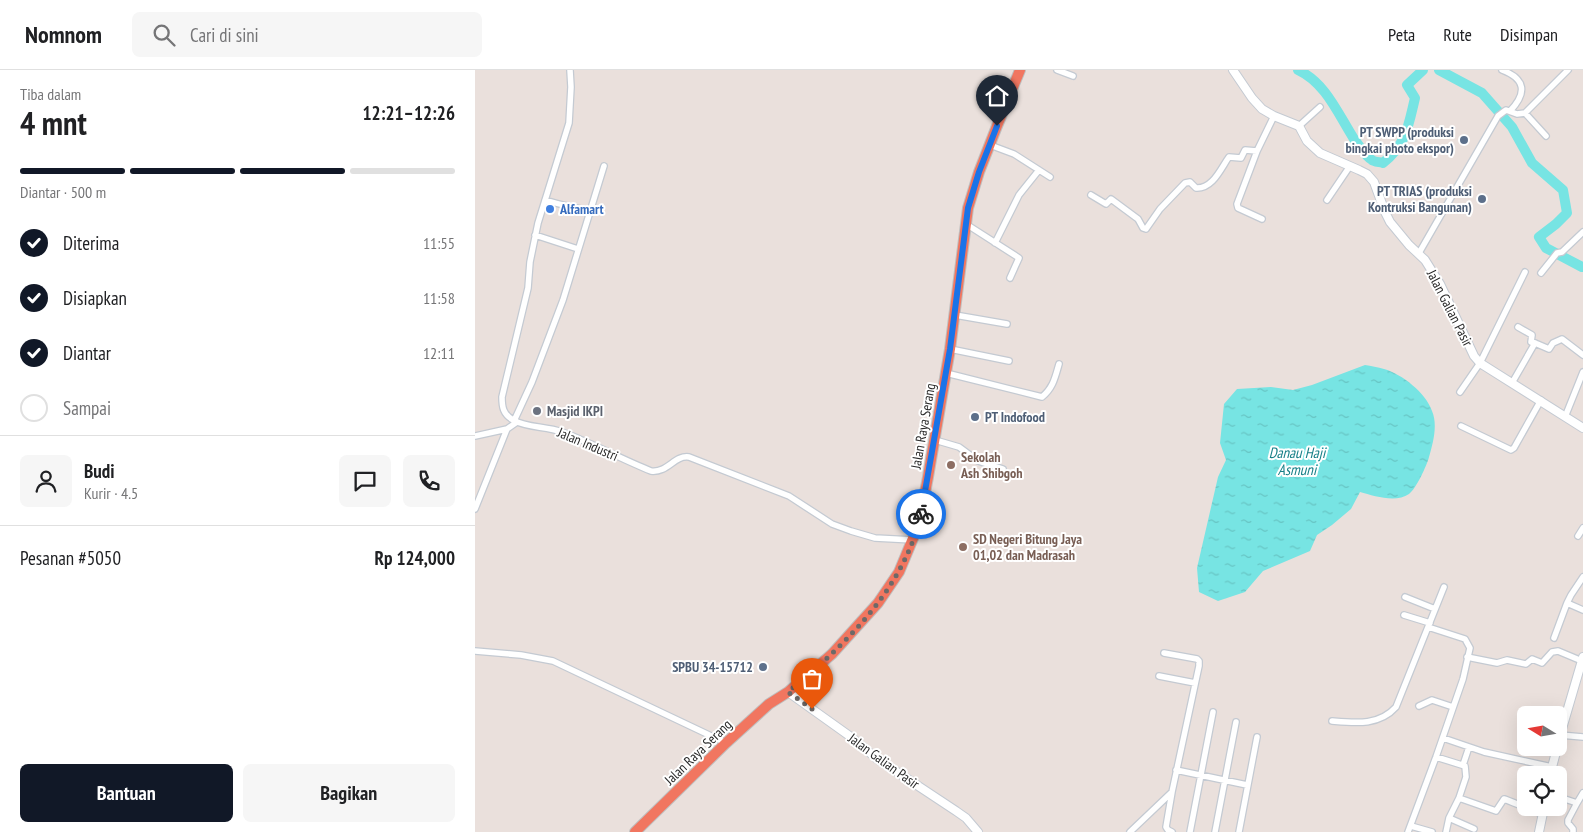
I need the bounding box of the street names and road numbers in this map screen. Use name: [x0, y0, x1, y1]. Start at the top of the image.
street label: Jalan Galian Pasir: [1423, 266, 1477, 349]
street label: Jalan Raya Serang: [906, 382, 939, 471]
street label: Jalan Industri: [554, 423, 621, 465]
street label: Jalan Raya Serang: [660, 715, 735, 789]
street label: Jalan Galian Pasir: [844, 729, 923, 793]

